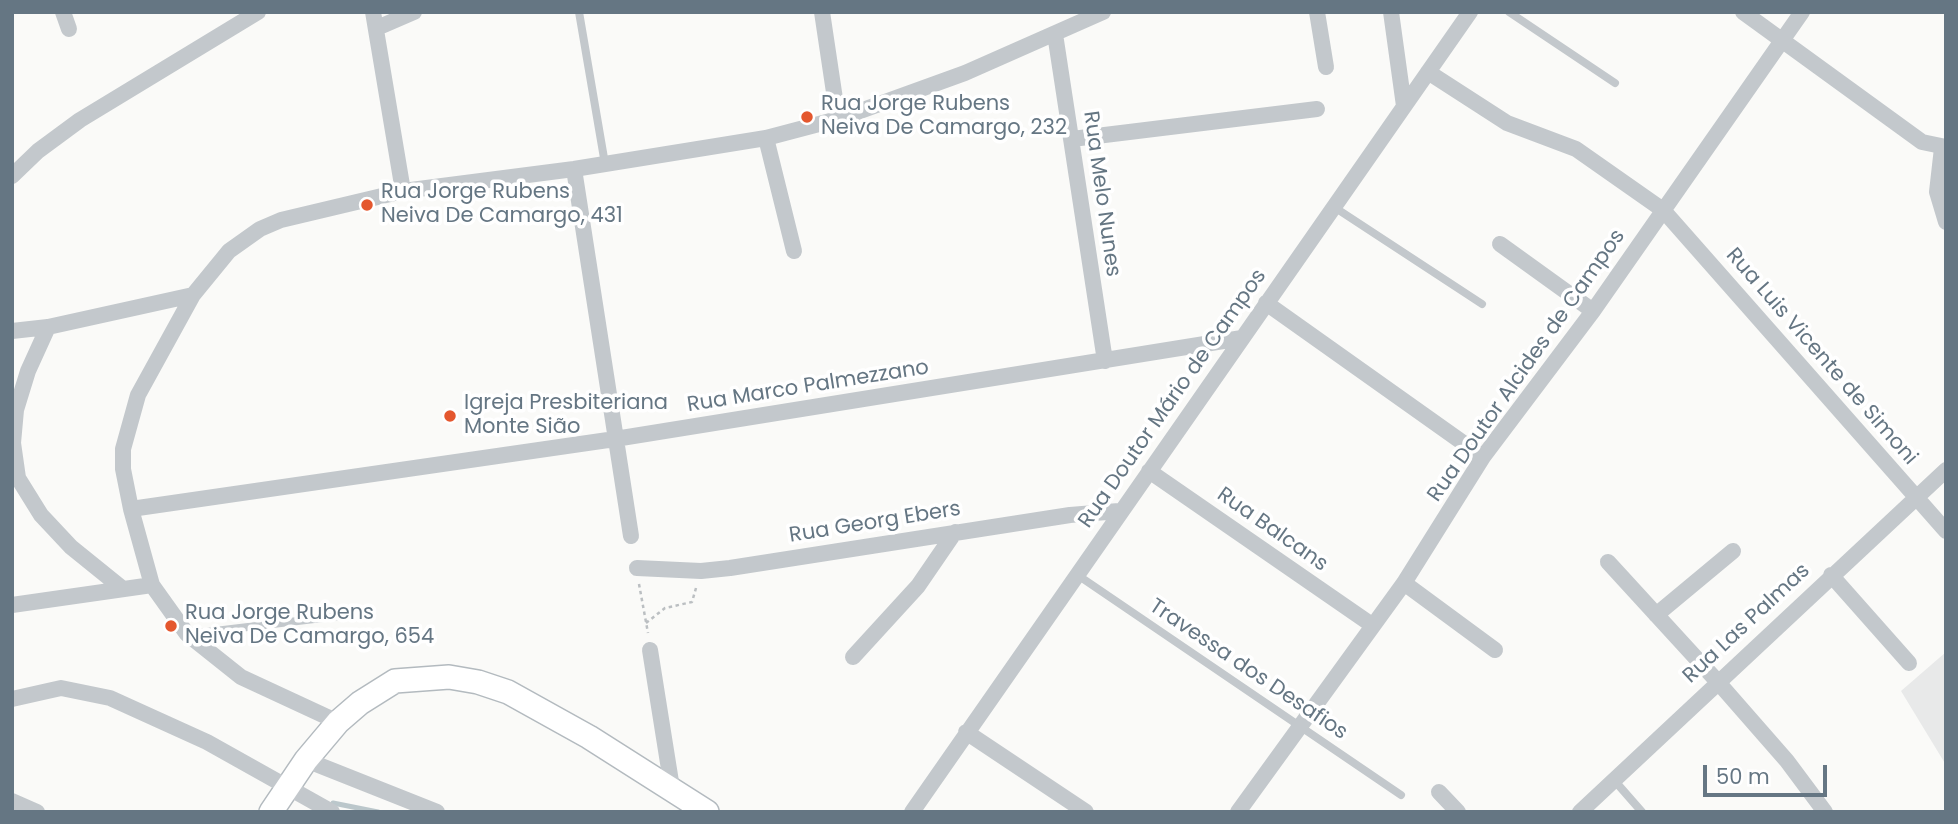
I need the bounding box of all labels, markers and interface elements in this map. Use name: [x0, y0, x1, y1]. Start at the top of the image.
place label: Rua Jorge Rubens Neiva De Camargo, 232: [821, 92, 1067, 142]
marker: Rua Jorge Rubens Neiva De Camargo, 232: [799, 109, 815, 125]
street label: Rua Melo Nunes: [1077, 110, 1125, 278]
place label: Rua Jorge Rubens Neiva De Camargo, 431: [381, 180, 623, 230]
marker: Rua Jorge Rubens Neiva De Camargo, 431: [359, 197, 375, 213]
street label: Rua Doutor Alcides de Campos: [1423, 225, 1631, 507]
street label: Rua Luis Vicente de Simoni: [1720, 243, 1922, 471]
street label: Rua Doutor Mário de Campos: [1074, 265, 1272, 533]
street label: Rua Marco Palmezzano: [685, 355, 931, 419]
place label: Igreja Presbiteriana Monte Sião: [464, 391, 668, 441]
marker: Igreja Presbiteriana Monte Sião: [442, 408, 458, 424]
street label: Rua Balcans: [1212, 483, 1332, 577]
street label: Rua Georg Ebers: [787, 497, 963, 549]
street label: Rua Las Palmas: [1678, 559, 1816, 689]
street label: Travessa dos Desafios: [1144, 594, 1352, 746]
place label: Rua Jorge Rubens Neiva De Camargo, 654: [185, 601, 434, 651]
marker: Rua Jorge Rubens Neiva De Camargo, 654: [163, 618, 179, 634]
scale bar: [1706, 750, 1830, 794]
text: 50 m: [1716, 762, 1770, 791]

